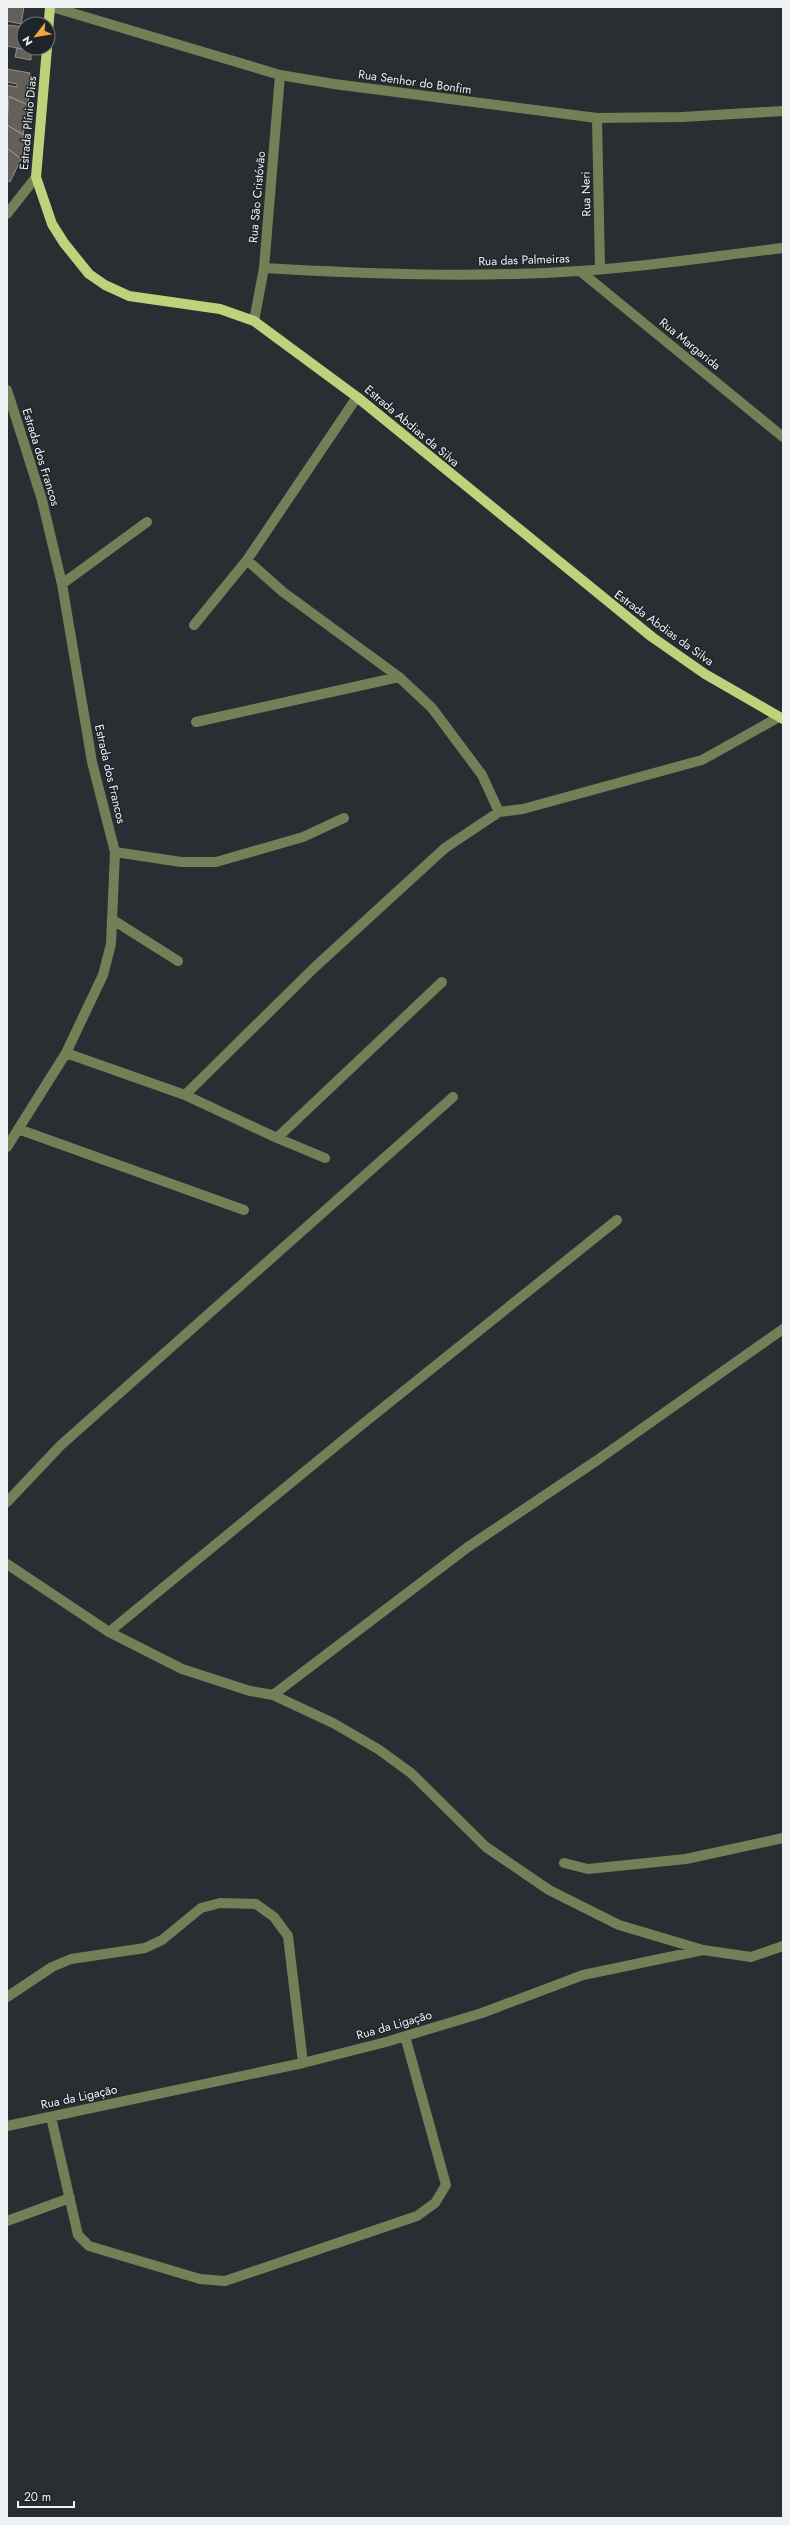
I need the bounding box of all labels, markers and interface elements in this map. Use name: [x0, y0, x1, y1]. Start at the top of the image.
north arrow: [16, 16, 56, 56]
text: N: [18, 33, 37, 49]
street label: Rua Senhor do Bonfim: [357, 65, 473, 99]
street label: Estrada Plínio Dias: [15, 75, 41, 171]
street label: Rua São Cristóvão: [244, 150, 270, 244]
street label: Rua Neri: [577, 171, 595, 217]
street label: Rua das Palmeiras: [478, 249, 570, 271]
street label: Rua Margarida: [655, 314, 725, 375]
street label: Estrada Abdias da Silva: [361, 381, 464, 471]
street label: Estrada dos Francos: [18, 406, 64, 508]
street label: Estrada Abdias da Silva: [611, 586, 718, 670]
street label: Estrada dos Francos: [90, 723, 130, 826]
street label: Rua da Ligação: [354, 2005, 434, 2044]
street label: Rua da Ligação: [39, 2080, 119, 2114]
scale bar: [18, 2483, 74, 2509]
text: 20 m: [24, 2488, 51, 2506]

